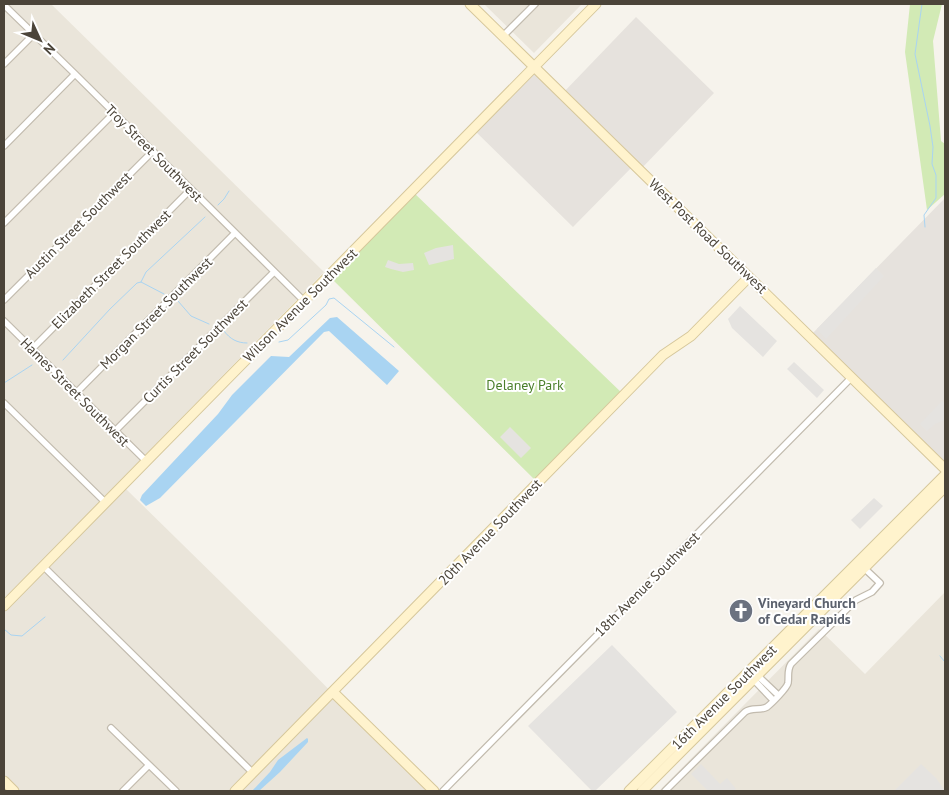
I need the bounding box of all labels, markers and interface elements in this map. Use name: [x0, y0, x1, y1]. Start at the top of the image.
north arrow: [15, 15, 65, 65]
text: N: [40, 39, 59, 59]
street label: Troy Street Southwest: [102, 101, 207, 206]
street label: Austin Street Southwest: [21, 168, 135, 282]
street label: West Post Road Southwest: [645, 175, 771, 297]
street label: Elizabeth Street Southwest: [47, 205, 175, 333]
street label: Wilson Avenue Southwest: [239, 244, 361, 366]
street label: Morgan Street Southwest: [96, 253, 216, 373]
street label: Curtis Street Southwest: [139, 295, 251, 407]
street label: Hames Street Southwest: [17, 334, 133, 450]
park label: Delaney Park: [486, 376, 564, 394]
street label: 20th Avenue Southwest: [434, 475, 546, 589]
street label: 18th Avenue Southwest: [591, 528, 703, 640]
place label: Vineyard Church of Cedar Rapids: [757, 594, 856, 628]
church icon: Vineyard Church of Cedar Rapids: [728, 598, 754, 624]
street label: 16th Avenue Southwest: [668, 641, 780, 753]

